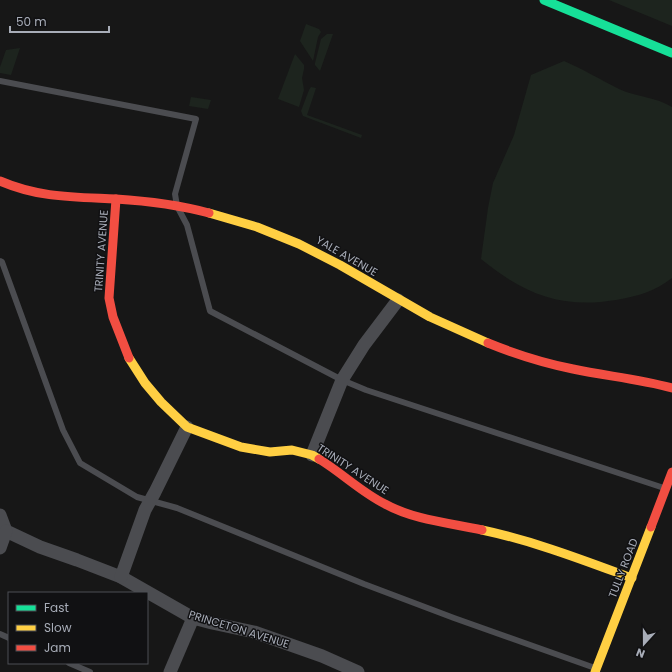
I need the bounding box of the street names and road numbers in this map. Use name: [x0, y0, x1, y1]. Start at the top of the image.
street label: TRINITY AVENUE: [90, 209, 112, 293]
street label: YALE AVENUE: [313, 232, 381, 280]
street label: TRINITY AVENUE: [314, 440, 392, 498]
street label: TULLY ROAD: [604, 536, 642, 600]
street label: PRINCETON AVENUE: [187, 606, 291, 652]

